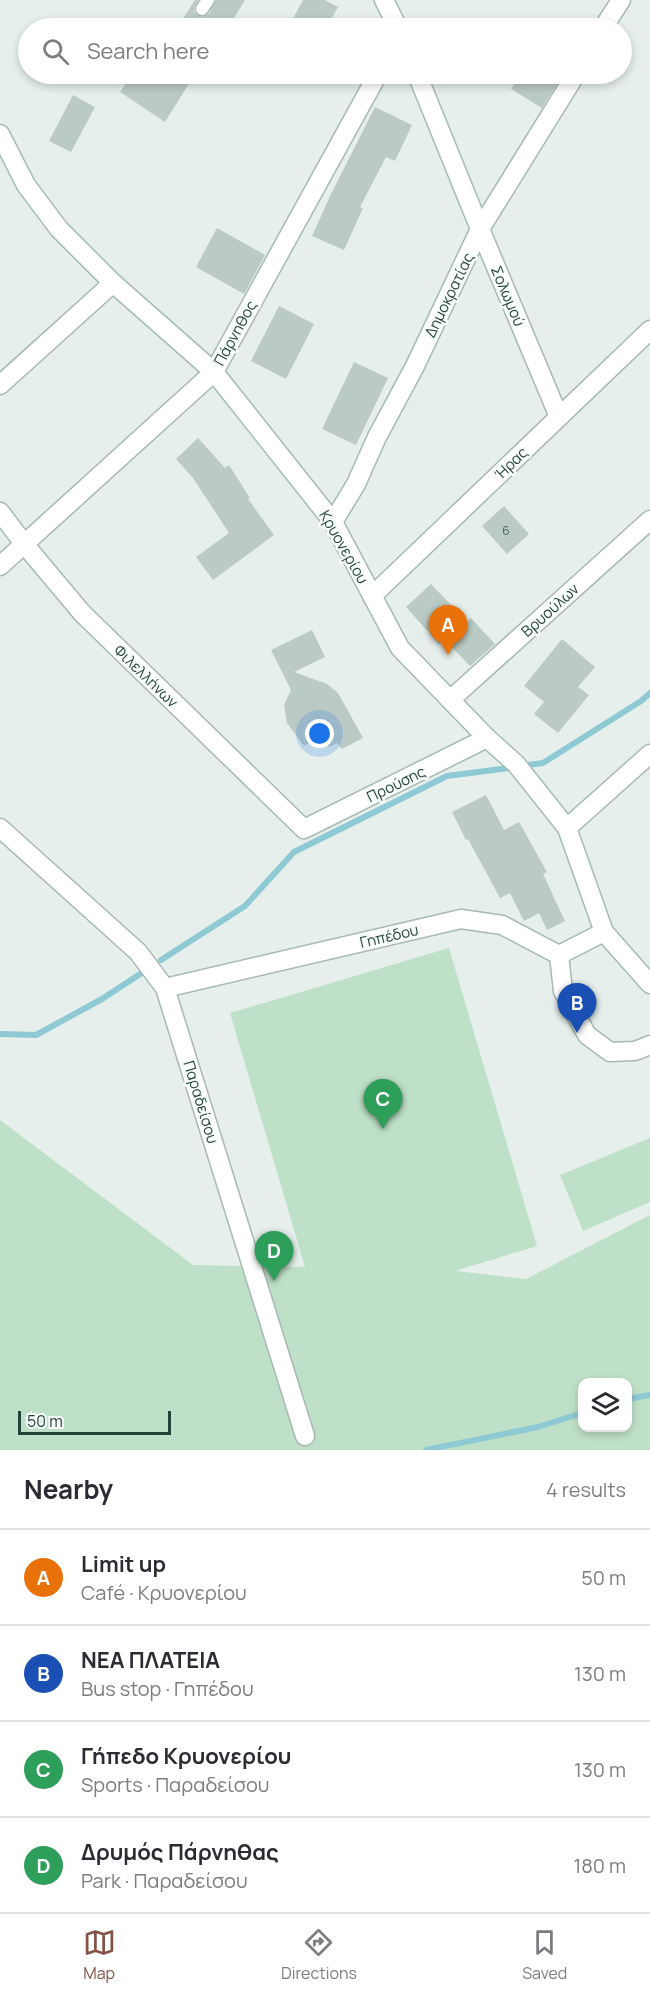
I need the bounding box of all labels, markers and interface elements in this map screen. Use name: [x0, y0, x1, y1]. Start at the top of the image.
search box: [18, 18, 632, 84]
icon: search: [39, 35, 72, 68]
text: Search here: [87, 36, 209, 66]
street label: Δημοκρατίας: [419, 249, 479, 341]
street label: Σολωμού: [486, 263, 530, 329]
street label: Πάρνηθος: [208, 297, 262, 369]
street label: Ήρας: [490, 442, 532, 484]
street label: Κρυονερίου: [314, 506, 374, 588]
house number: 6: [502, 522, 510, 539]
street label: Βρυούλων: [517, 578, 584, 642]
pin: A: [428, 606, 468, 655]
street label: Φιλελλήνων: [109, 640, 183, 712]
your location: [305, 719, 334, 748]
street label: Προύσης: [363, 761, 429, 807]
street label: Γηπέδου: [358, 919, 420, 953]
pin: B: [558, 984, 596, 1033]
street label: Παραδείσου: [178, 1058, 224, 1146]
pin: C: [364, 1080, 403, 1129]
pin: D: [254, 1232, 294, 1281]
map controls: [578, 1378, 632, 1432]
button: layers: [578, 1378, 632, 1432]
scale bar: [18, 1408, 171, 1436]
text: 50 m: [27, 1410, 63, 1432]
text: Nearby: [24, 1471, 113, 1507]
text: 4 results: [546, 1476, 626, 1503]
text: Limit up: [81, 1549, 166, 1579]
text: A: [37, 1564, 50, 1591]
text: 50 m: [581, 1564, 626, 1591]
text: Café · Κρυονερίου: [81, 1579, 247, 1606]
text: ΝΕΑ ΠΛΑΤΕΙΑ: [81, 1645, 220, 1675]
text: B: [37, 1660, 50, 1687]
text: 130 m: [574, 1660, 626, 1687]
text: Bus stop · Γηπέδου: [81, 1675, 254, 1702]
text: Γήπεδο Κρυονερίου: [81, 1741, 291, 1771]
text: C: [36, 1756, 51, 1783]
text: 130 m: [574, 1756, 626, 1783]
text: Sports · Παραδείσου: [81, 1771, 269, 1798]
text: Δρυμός Πάρνηθας: [81, 1837, 279, 1867]
text: D: [36, 1852, 51, 1879]
text: 180 m: [573, 1852, 626, 1879]
text: Park · Παραδείσου: [81, 1867, 248, 1894]
tab: Map: [83, 1926, 116, 1984]
tab: Directions: [281, 1926, 357, 1984]
tab: Saved: [522, 1926, 567, 1984]

